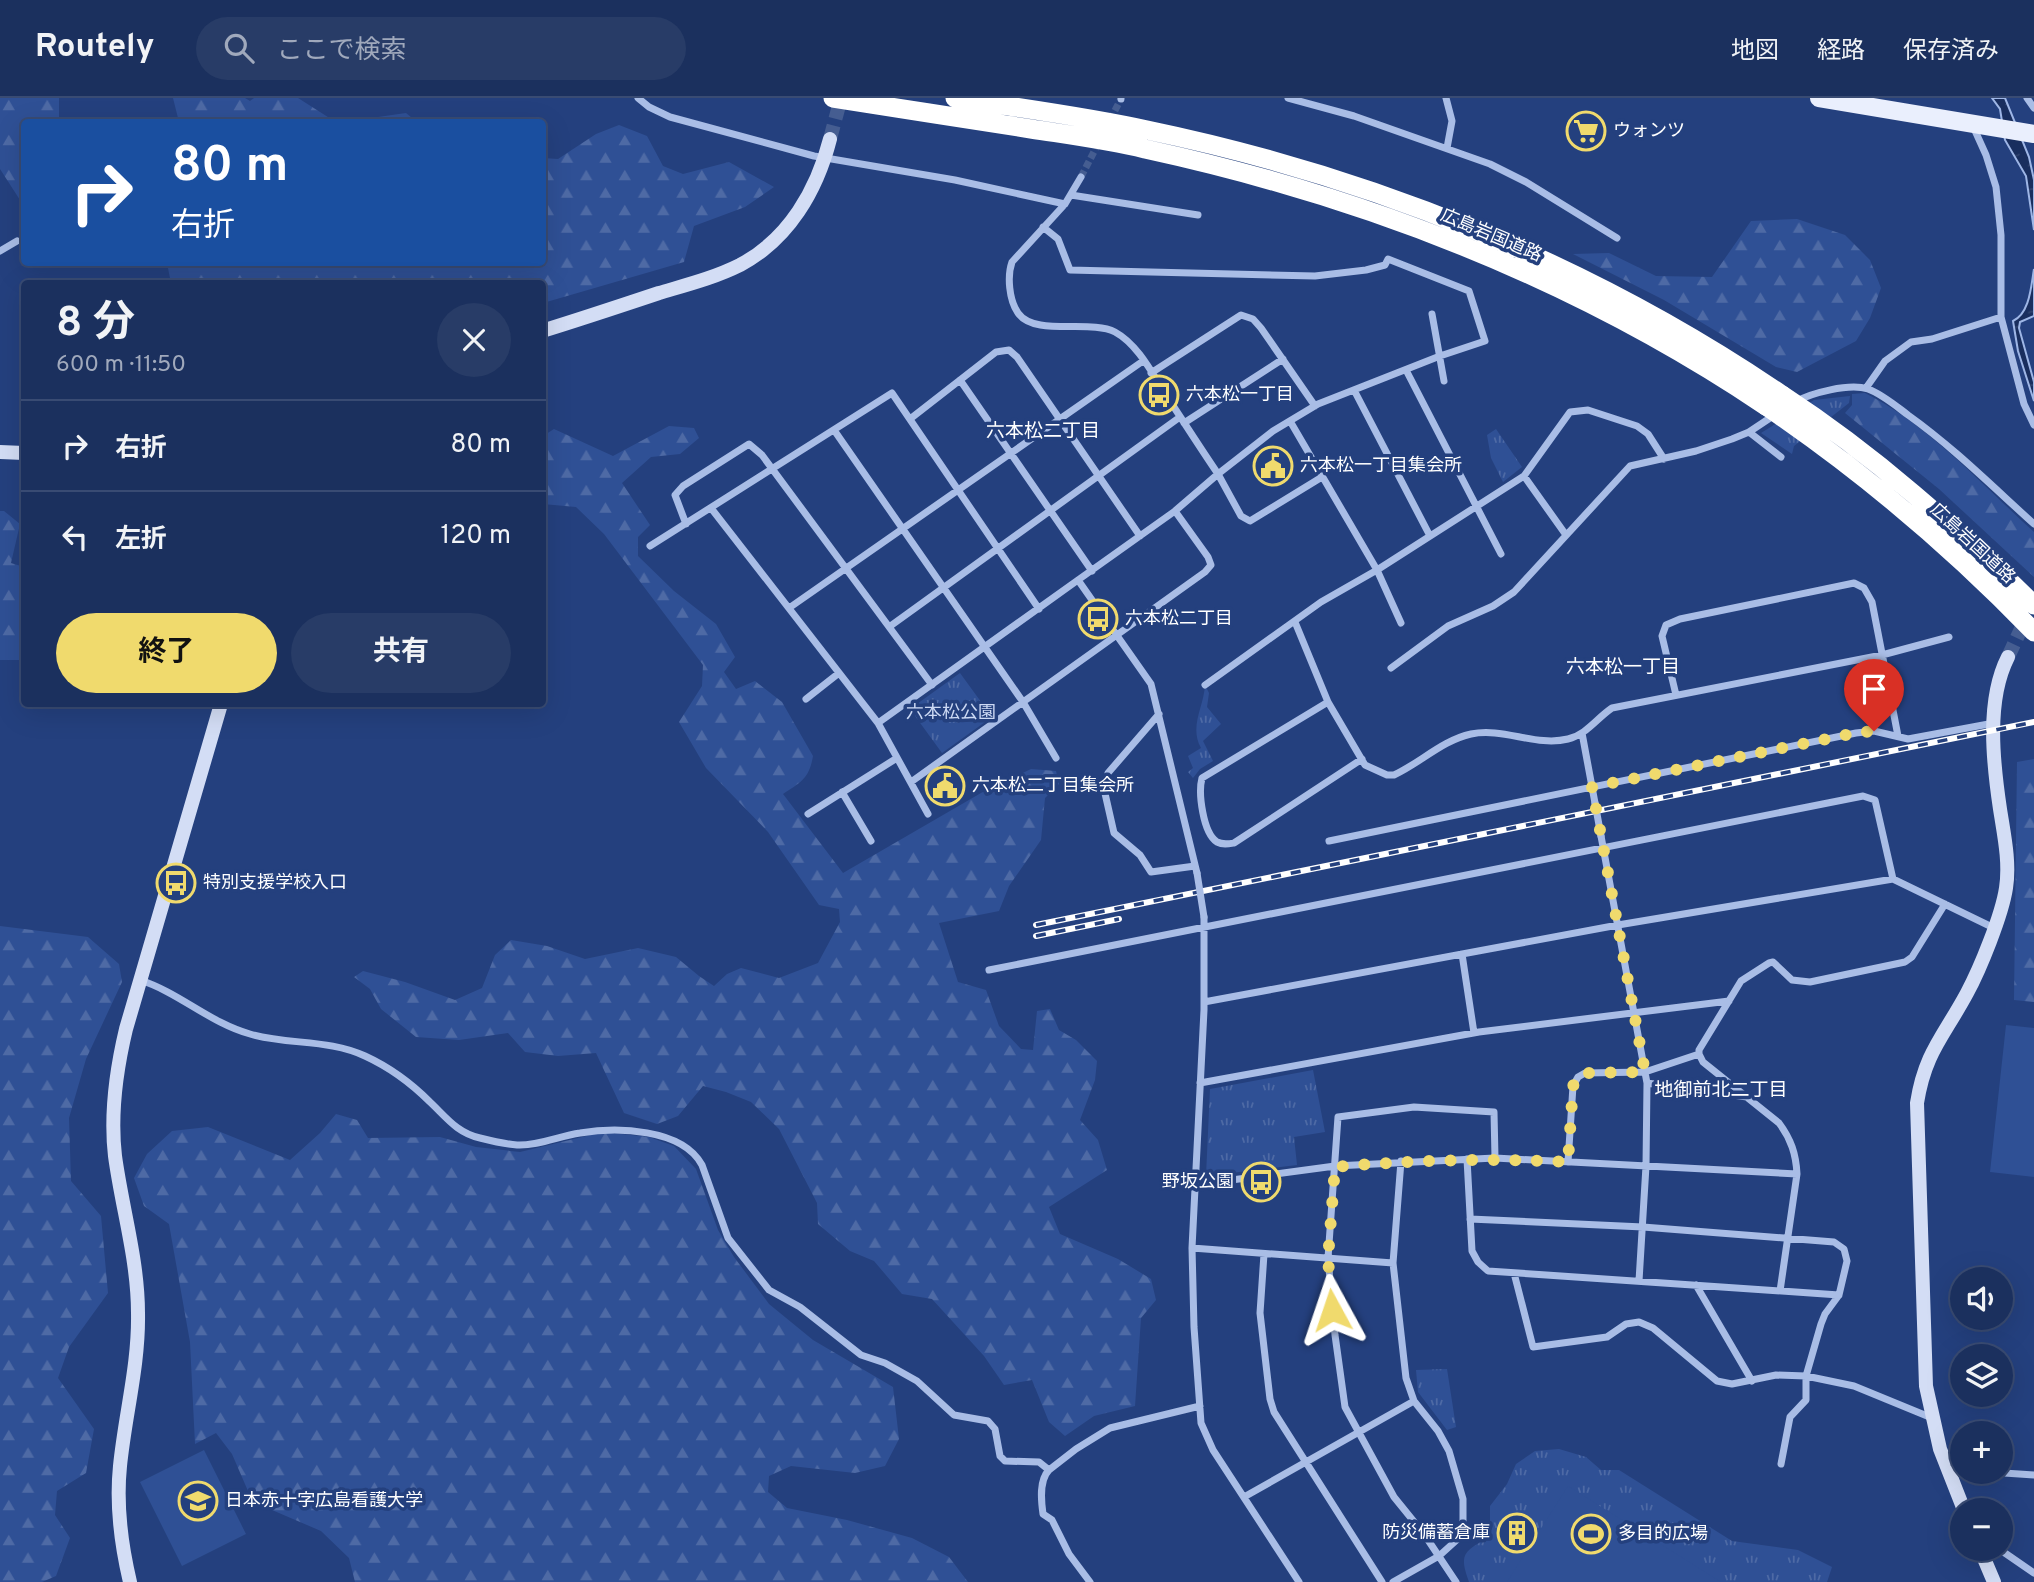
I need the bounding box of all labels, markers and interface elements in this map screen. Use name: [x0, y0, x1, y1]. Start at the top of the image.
search box: [196, 17, 686, 80]
text: Routely: [35, 27, 154, 69]
icon: search: [220, 29, 258, 67]
text: ここで検索: [276, 35, 407, 68]
text: 地図: [1731, 37, 1779, 67]
text: 経路: [1817, 37, 1865, 67]
text: 保存済み: [1903, 37, 1999, 67]
supermarket icon: ウォンツ: [1565, 110, 1607, 152]
place label: ウォンツ: [1613, 120, 1685, 143]
text: 80 m: [171, 137, 288, 199]
icon: right: [56, 147, 147, 238]
street label: 広島岩国道路: [1437, 204, 1545, 268]
text: 右折: [171, 207, 235, 247]
text: 8 分: [56, 298, 135, 351]
button: close: [437, 303, 511, 377]
text: 600 m · 11:50: [56, 351, 186, 380]
bus stop icon: 六本松一丁目: [1138, 374, 1180, 416]
place label: 六本松一丁目: [1186, 384, 1294, 407]
district label: 六本松二丁目: [986, 420, 1100, 444]
icon: right: [56, 427, 94, 465]
text: 80 m: [451, 429, 511, 462]
text: 右折: [115, 433, 167, 466]
public building icon: 六本松一丁目集会所: [1252, 445, 1294, 487]
place label: 六本松一丁目集会所: [1300, 455, 1462, 478]
street label: 広島岩国道路: [1925, 499, 2019, 589]
icon: left: [56, 518, 94, 556]
text: 120 m: [441, 520, 511, 553]
text: 左折: [115, 524, 167, 557]
bus stop icon: 六本松二丁目: [1077, 598, 1119, 640]
place label: 六本松二丁目: [1125, 608, 1233, 631]
button: 終了: [56, 613, 277, 693]
button: 共有: [291, 613, 511, 693]
district label: 六本松一丁目: [1566, 656, 1680, 680]
pin: [1844, 659, 1904, 731]
icon: arrive: [1855, 670, 1893, 708]
park label: 六本松公園: [906, 702, 996, 725]
public building icon: 六本松二丁目集会所: [924, 765, 966, 807]
place label: 六本松二丁目集会所: [972, 775, 1134, 798]
bus stop icon: 特別支援学校入口: [155, 862, 197, 904]
place label: 特別支援学校入口: [203, 872, 347, 895]
district label: 地御前北二丁目: [1654, 1079, 1788, 1103]
bus stop icon: 野坂公園: [1240, 1161, 1282, 1203]
place label: 野坂公園: [1162, 1171, 1234, 1194]
map controls: [1950, 1267, 2013, 1561]
button: sound: [1950, 1267, 2013, 1330]
position arrow: [1295, 1273, 1369, 1347]
button: layers: [1950, 1344, 2013, 1407]
button: +: [1950, 1421, 2013, 1484]
school or university icon: 日本赤十字広島看護大学: [177, 1480, 219, 1522]
place label: 日本赤十字広島看護大学: [225, 1490, 423, 1513]
button: −: [1950, 1498, 2013, 1561]
building icon: 防災備蓄倉庫: [1496, 1512, 1538, 1554]
sports icon: 多目的広場: [1570, 1513, 1612, 1555]
place label: 防災備蓄倉庫: [1382, 1522, 1490, 1545]
place label: 多目的広場: [1618, 1523, 1708, 1546]

